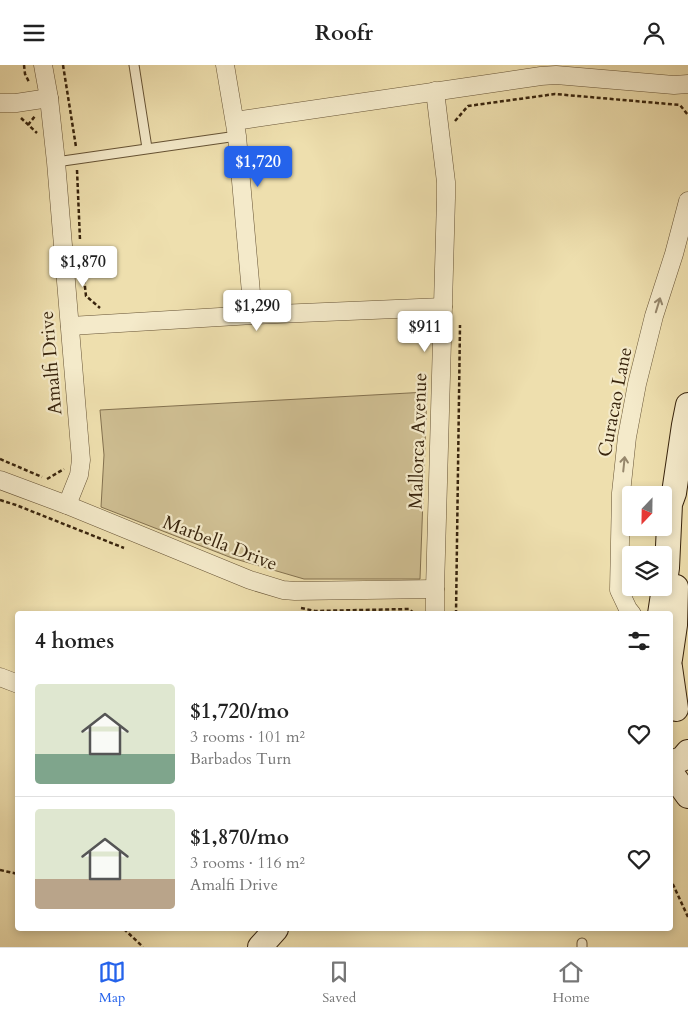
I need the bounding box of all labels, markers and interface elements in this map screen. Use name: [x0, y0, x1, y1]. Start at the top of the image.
text: Roofr: [315, 18, 373, 48]
icon: menu: [20, 19, 48, 47]
icon: person: [640, 19, 668, 47]
pin: $1,720: [217, 145, 299, 188]
text: $1,720: [235, 151, 281, 173]
pin: $1,870: [42, 245, 124, 288]
text: $1,870: [60, 251, 106, 273]
pin: $1,290: [216, 289, 298, 332]
text: $1,290: [234, 295, 280, 317]
one-way arrow: [653, 297, 663, 313]
street label: Amalfi Drive: [34, 310, 68, 416]
pin: $911: [395, 311, 455, 353]
text: $911: [409, 316, 441, 338]
street label: Curacao Lane: [592, 345, 638, 459]
street label: Mallorca Avenue: [403, 372, 433, 510]
one-way arrow: [619, 456, 629, 472]
north arrow: [622, 486, 672, 536]
map controls: [622, 486, 672, 596]
street label: Marbella Drive: [159, 509, 281, 577]
button: layers: [622, 546, 672, 596]
text: 4 homes: [35, 627, 114, 656]
icon: filters: [625, 627, 653, 655]
text: $1,720/mo: [190, 697, 289, 726]
icon: home: [75, 704, 135, 764]
icon: heart: [625, 720, 653, 748]
text: 3 rooms · 101 m²: [190, 726, 305, 748]
text: Barbados Turn: [190, 748, 291, 770]
text: $1,870/mo: [190, 823, 289, 852]
icon: home: [75, 829, 135, 889]
icon: heart: [625, 845, 653, 873]
text: 3 rooms · 116 m²: [190, 852, 305, 874]
text: Amalfi Drive: [190, 874, 278, 896]
tab: Map: [98, 958, 126, 1007]
tab: Saved: [322, 958, 356, 1007]
tab: Home: [552, 958, 590, 1007]

